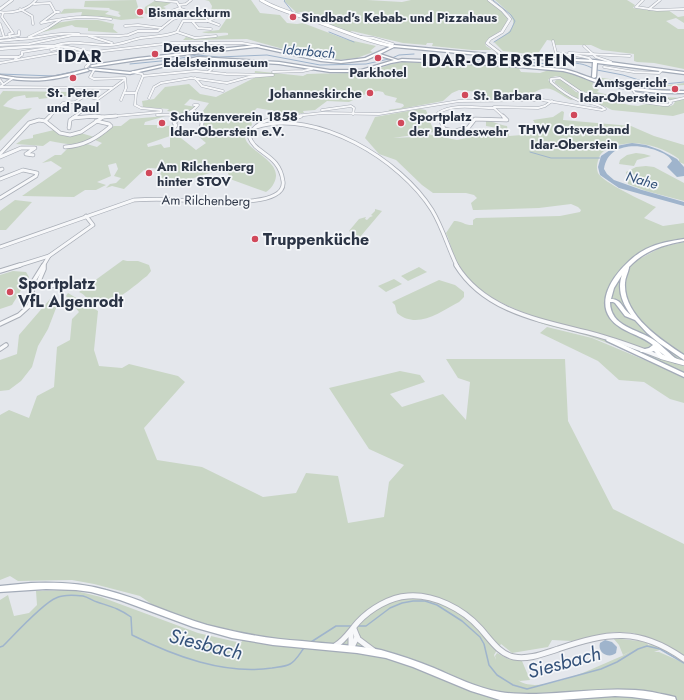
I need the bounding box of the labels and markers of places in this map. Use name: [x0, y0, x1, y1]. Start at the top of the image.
place label: Bismarckturm: [148, 3, 231, 22]
marker: Bismarckturm: [135, 7, 145, 17]
place label: Sindbad's Kebab- und Pizzahaus: [301, 8, 497, 27]
marker: Sindbad's Kebab- und Pizzahaus: [288, 12, 298, 22]
place label: Deutsches Edelsteinmuseum: [163, 38, 268, 72]
marker: Deutsches Edelsteinmuseum: [150, 49, 160, 59]
marker: Parkhotel: [373, 53, 383, 63]
place label: Parkhotel: [349, 63, 407, 82]
marker: St. Peter und Paul: [68, 73, 78, 83]
place label: Amtsgericht Idar-Oberstein: [580, 73, 668, 107]
place label: St. Peter und Paul: [47, 83, 100, 117]
place label: Johanneskirche: [267, 84, 363, 103]
marker: Amtsgericht Idar-Oberstein: [670, 84, 680, 94]
place label: St. Barbara: [473, 86, 542, 105]
marker: Johanneskirche: [365, 88, 375, 98]
marker: St. Barbara: [460, 90, 470, 100]
place label: Schützenverein 1858 Idar-Oberstein e.V.: [170, 107, 298, 141]
place label: Sportplatz der Bundeswehr: [409, 107, 509, 141]
marker: THW Ortsverband Idar-Oberstein: [569, 110, 579, 120]
marker: Schützenverein 1858 Idar-Oberstein e.V.: [157, 118, 167, 128]
marker: Sportplatz der Bundeswehr: [396, 118, 406, 128]
place label: THW Ortsverband Idar-Oberstein: [518, 120, 630, 154]
place label: Am Rilchenberg hinter STOV: [156, 157, 254, 191]
marker: Am Rilchenberg hinter STOV: [144, 168, 154, 178]
place label: Truppenküche: [263, 228, 369, 251]
marker: Truppenküche: [250, 234, 260, 244]
place label: Sportplatz VfL Algenrodt: [17, 272, 124, 313]
marker: Sportplatz VfL Algenrodt: [5, 287, 15, 297]

